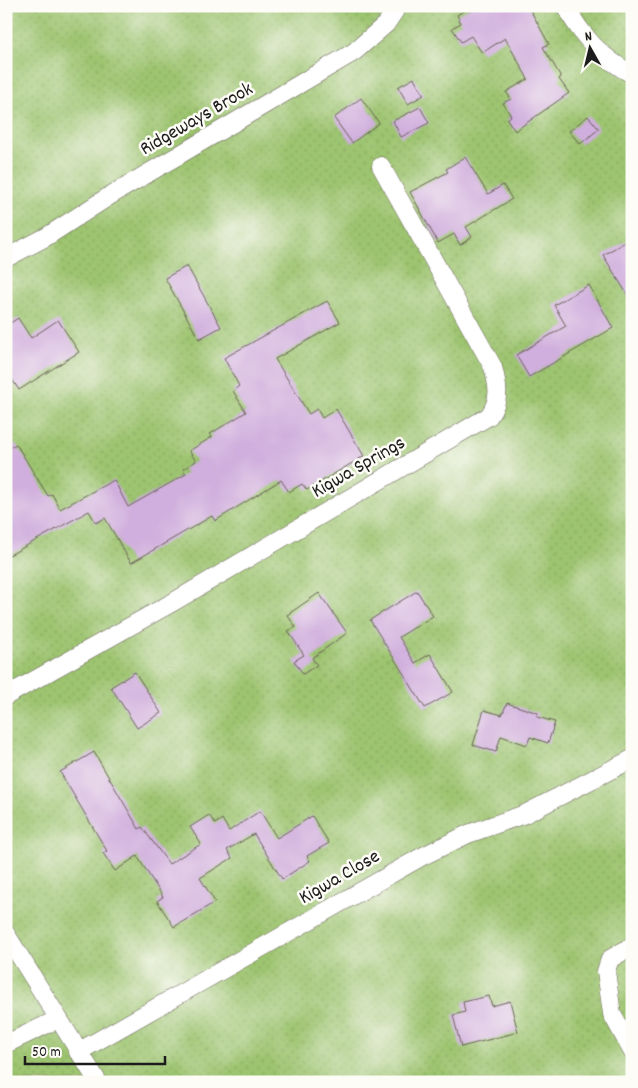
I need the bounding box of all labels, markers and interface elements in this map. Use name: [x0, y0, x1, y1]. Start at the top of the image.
north arrow: [566, 22, 616, 72]
text: N: [584, 27, 593, 47]
street label: Ridgeways Brook: [135, 76, 259, 164]
street label: Kigwa Springs: [307, 430, 411, 506]
street label: Kigwa Close: [294, 843, 386, 912]
scale bar: [25, 1033, 165, 1065]
text: 50 m: [32, 1042, 61, 1064]

